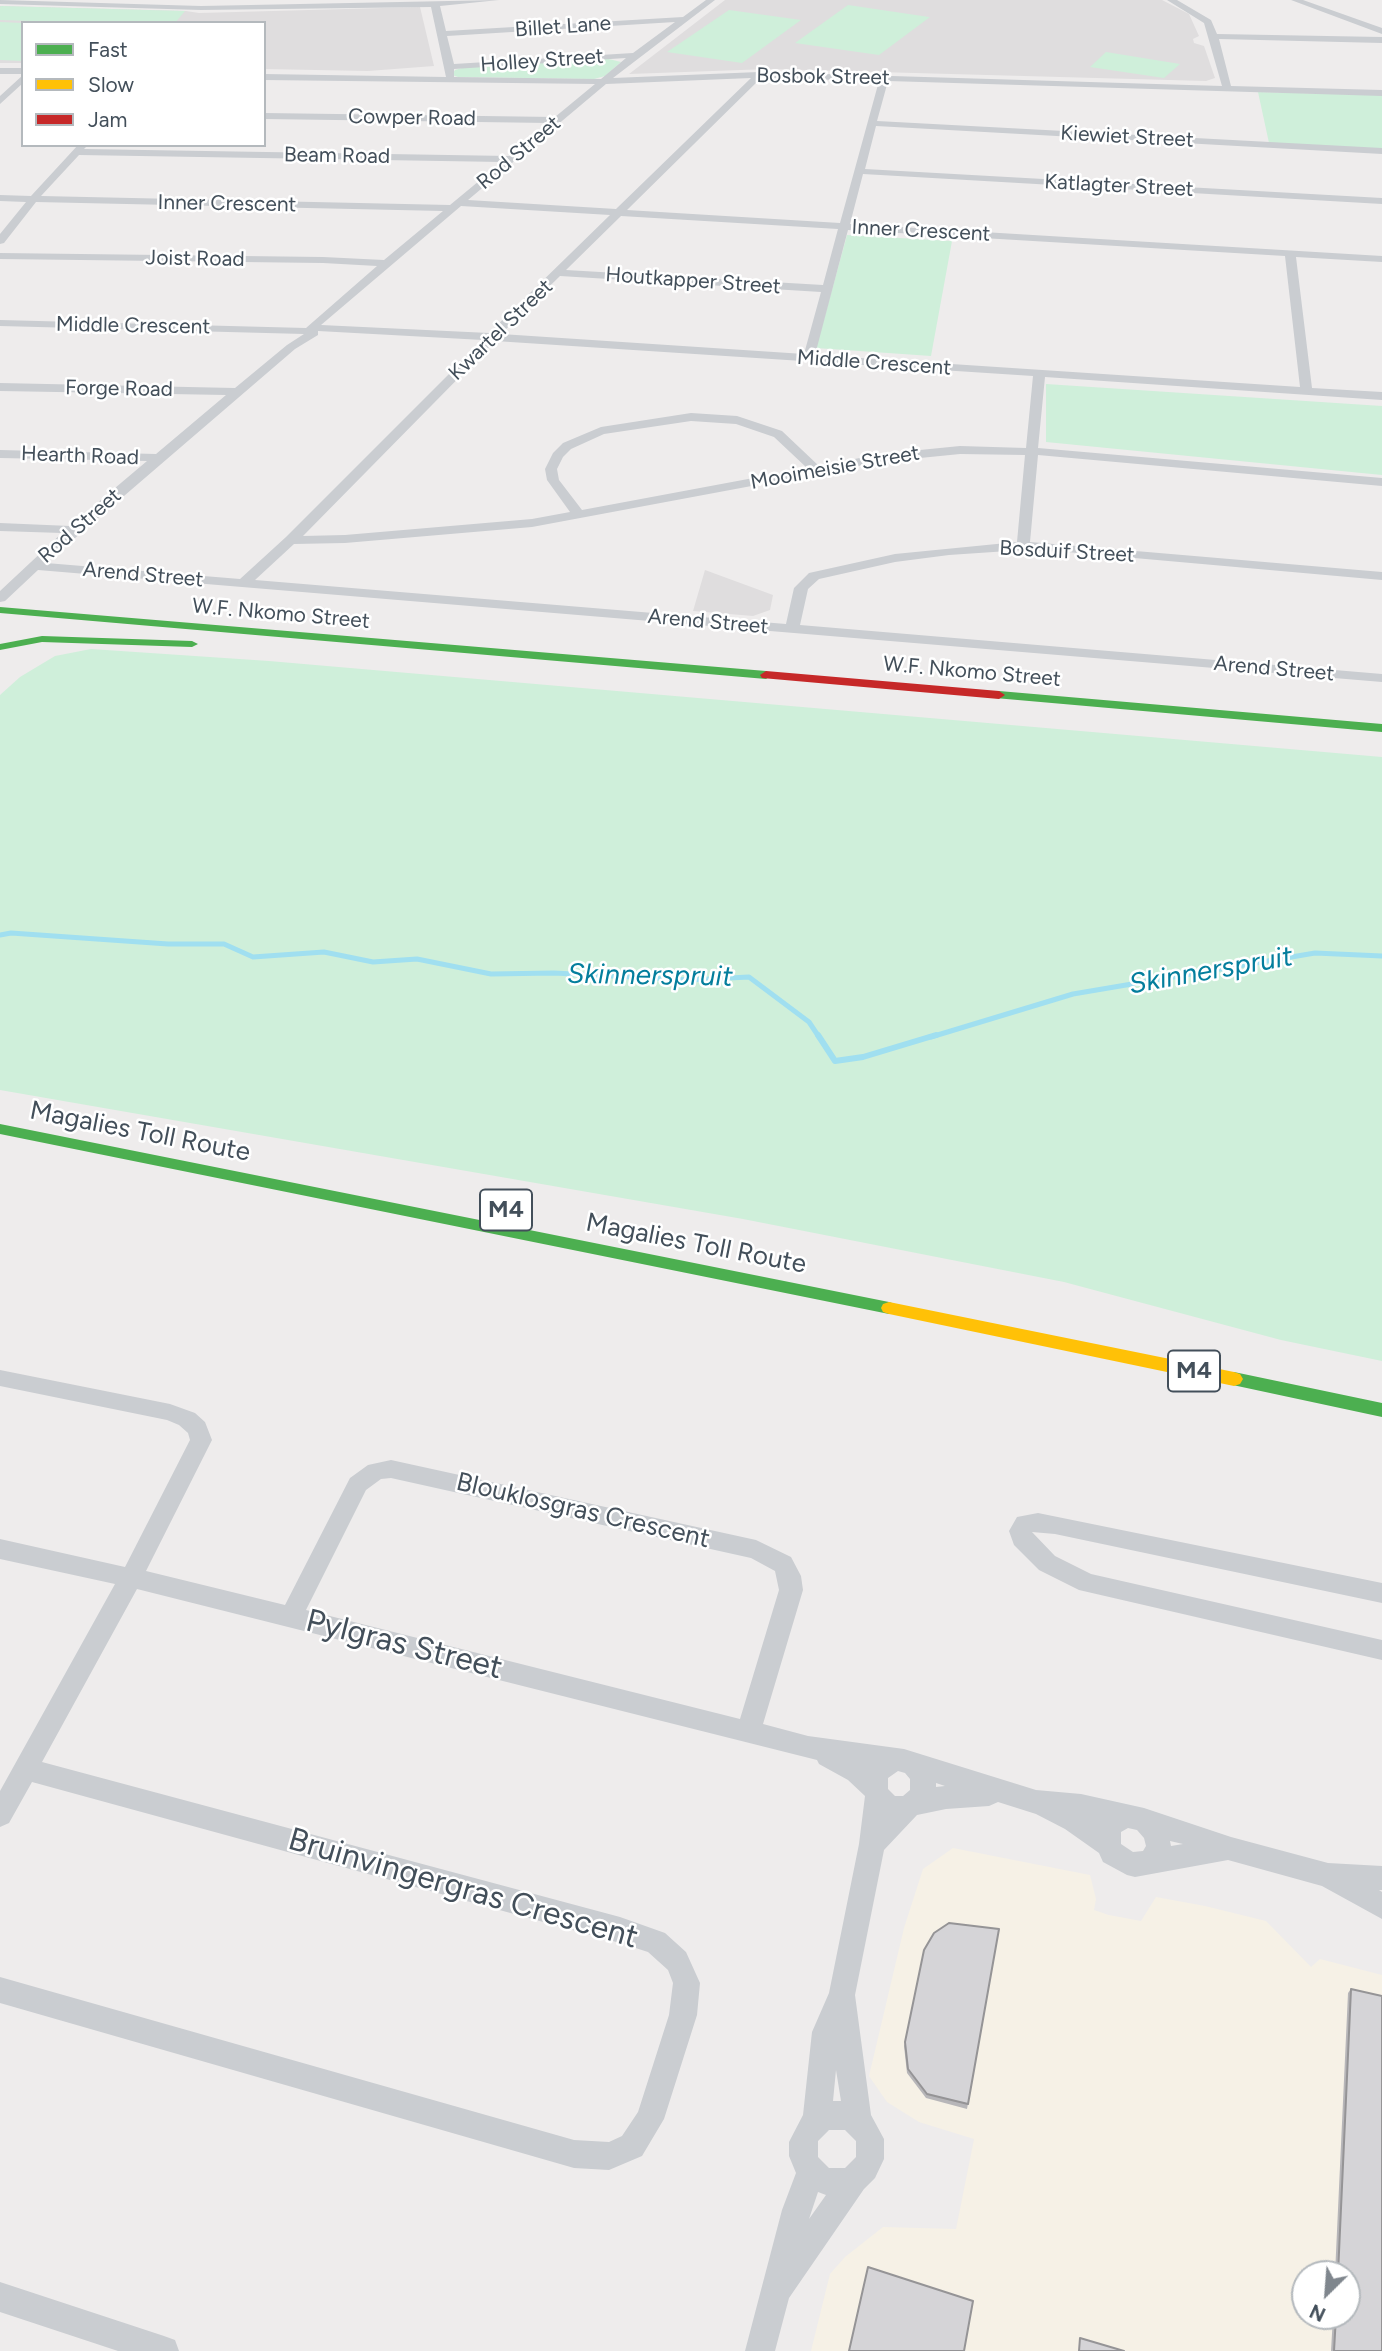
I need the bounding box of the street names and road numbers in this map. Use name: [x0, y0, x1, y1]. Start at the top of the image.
street label: Billet Lane: [514, 11, 612, 43]
street label: Holley Street: [480, 44, 604, 78]
street label: Bosbok Street: [756, 63, 890, 91]
street label: Cowper Road: [348, 104, 476, 132]
street label: Rod Street: [472, 111, 566, 195]
street label: Kiewiet Street: [1060, 121, 1194, 153]
street label: Beam Road: [284, 142, 390, 170]
street label: Katlagter Street: [1044, 170, 1194, 202]
street label: Inner Crescent: [157, 190, 297, 218]
street label: Inner Crescent: [851, 215, 991, 247]
street label: Joist Road: [145, 246, 245, 272]
street label: Houtkapper Street: [605, 262, 781, 300]
street label: Kwartel Street: [444, 274, 558, 386]
street label: Middle Crescent: [56, 312, 210, 340]
street label: Middle Crescent: [796, 345, 952, 381]
street label: Forge Road: [65, 375, 173, 403]
street label: Hearth Road: [20, 441, 140, 471]
street label: Mooimeisie Street: [748, 441, 922, 495]
street label: Rod Street: [33, 483, 127, 569]
street label: Bosduif Street: [999, 536, 1135, 568]
street label: Arend Street: [82, 557, 204, 593]
street label: W.F. Nkomo Street: [191, 594, 371, 634]
street label: Arend Street: [647, 604, 769, 640]
street label: Arend Street: [1213, 651, 1335, 687]
street label: W.F. Nkomo Street: [882, 652, 1062, 692]
street label: Magalies Toll Route: [27, 1095, 253, 1169]
road number: M4: [480, 1190, 532, 1230]
street label: Magalies Toll Route: [583, 1207, 809, 1281]
road number: M4: [1168, 1350, 1220, 1392]
street label: Blouklosgras Crescent: [453, 1467, 713, 1555]
street label: Pylgras Street: [302, 1602, 506, 1688]
street label: Bruinvingergras Crescent: [284, 1821, 642, 1957]

